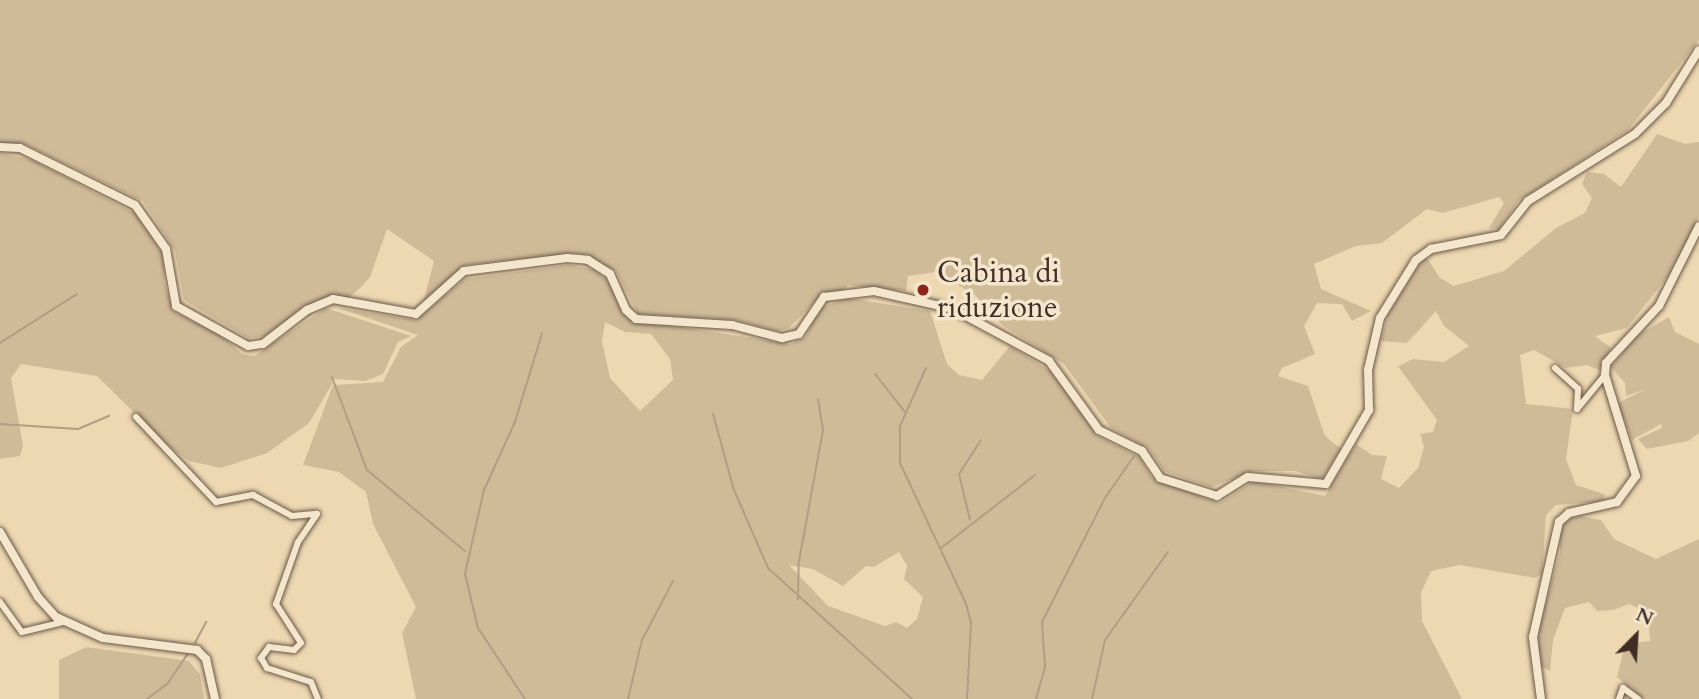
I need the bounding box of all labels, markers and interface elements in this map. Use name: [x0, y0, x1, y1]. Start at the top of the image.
place label: Cabina di riduzione: [937, 255, 1060, 326]
marker: Cabina di riduzione: [915, 282, 931, 298]
north arrow: [1601, 601, 1671, 671]
text: N: [1632, 602, 1657, 632]

